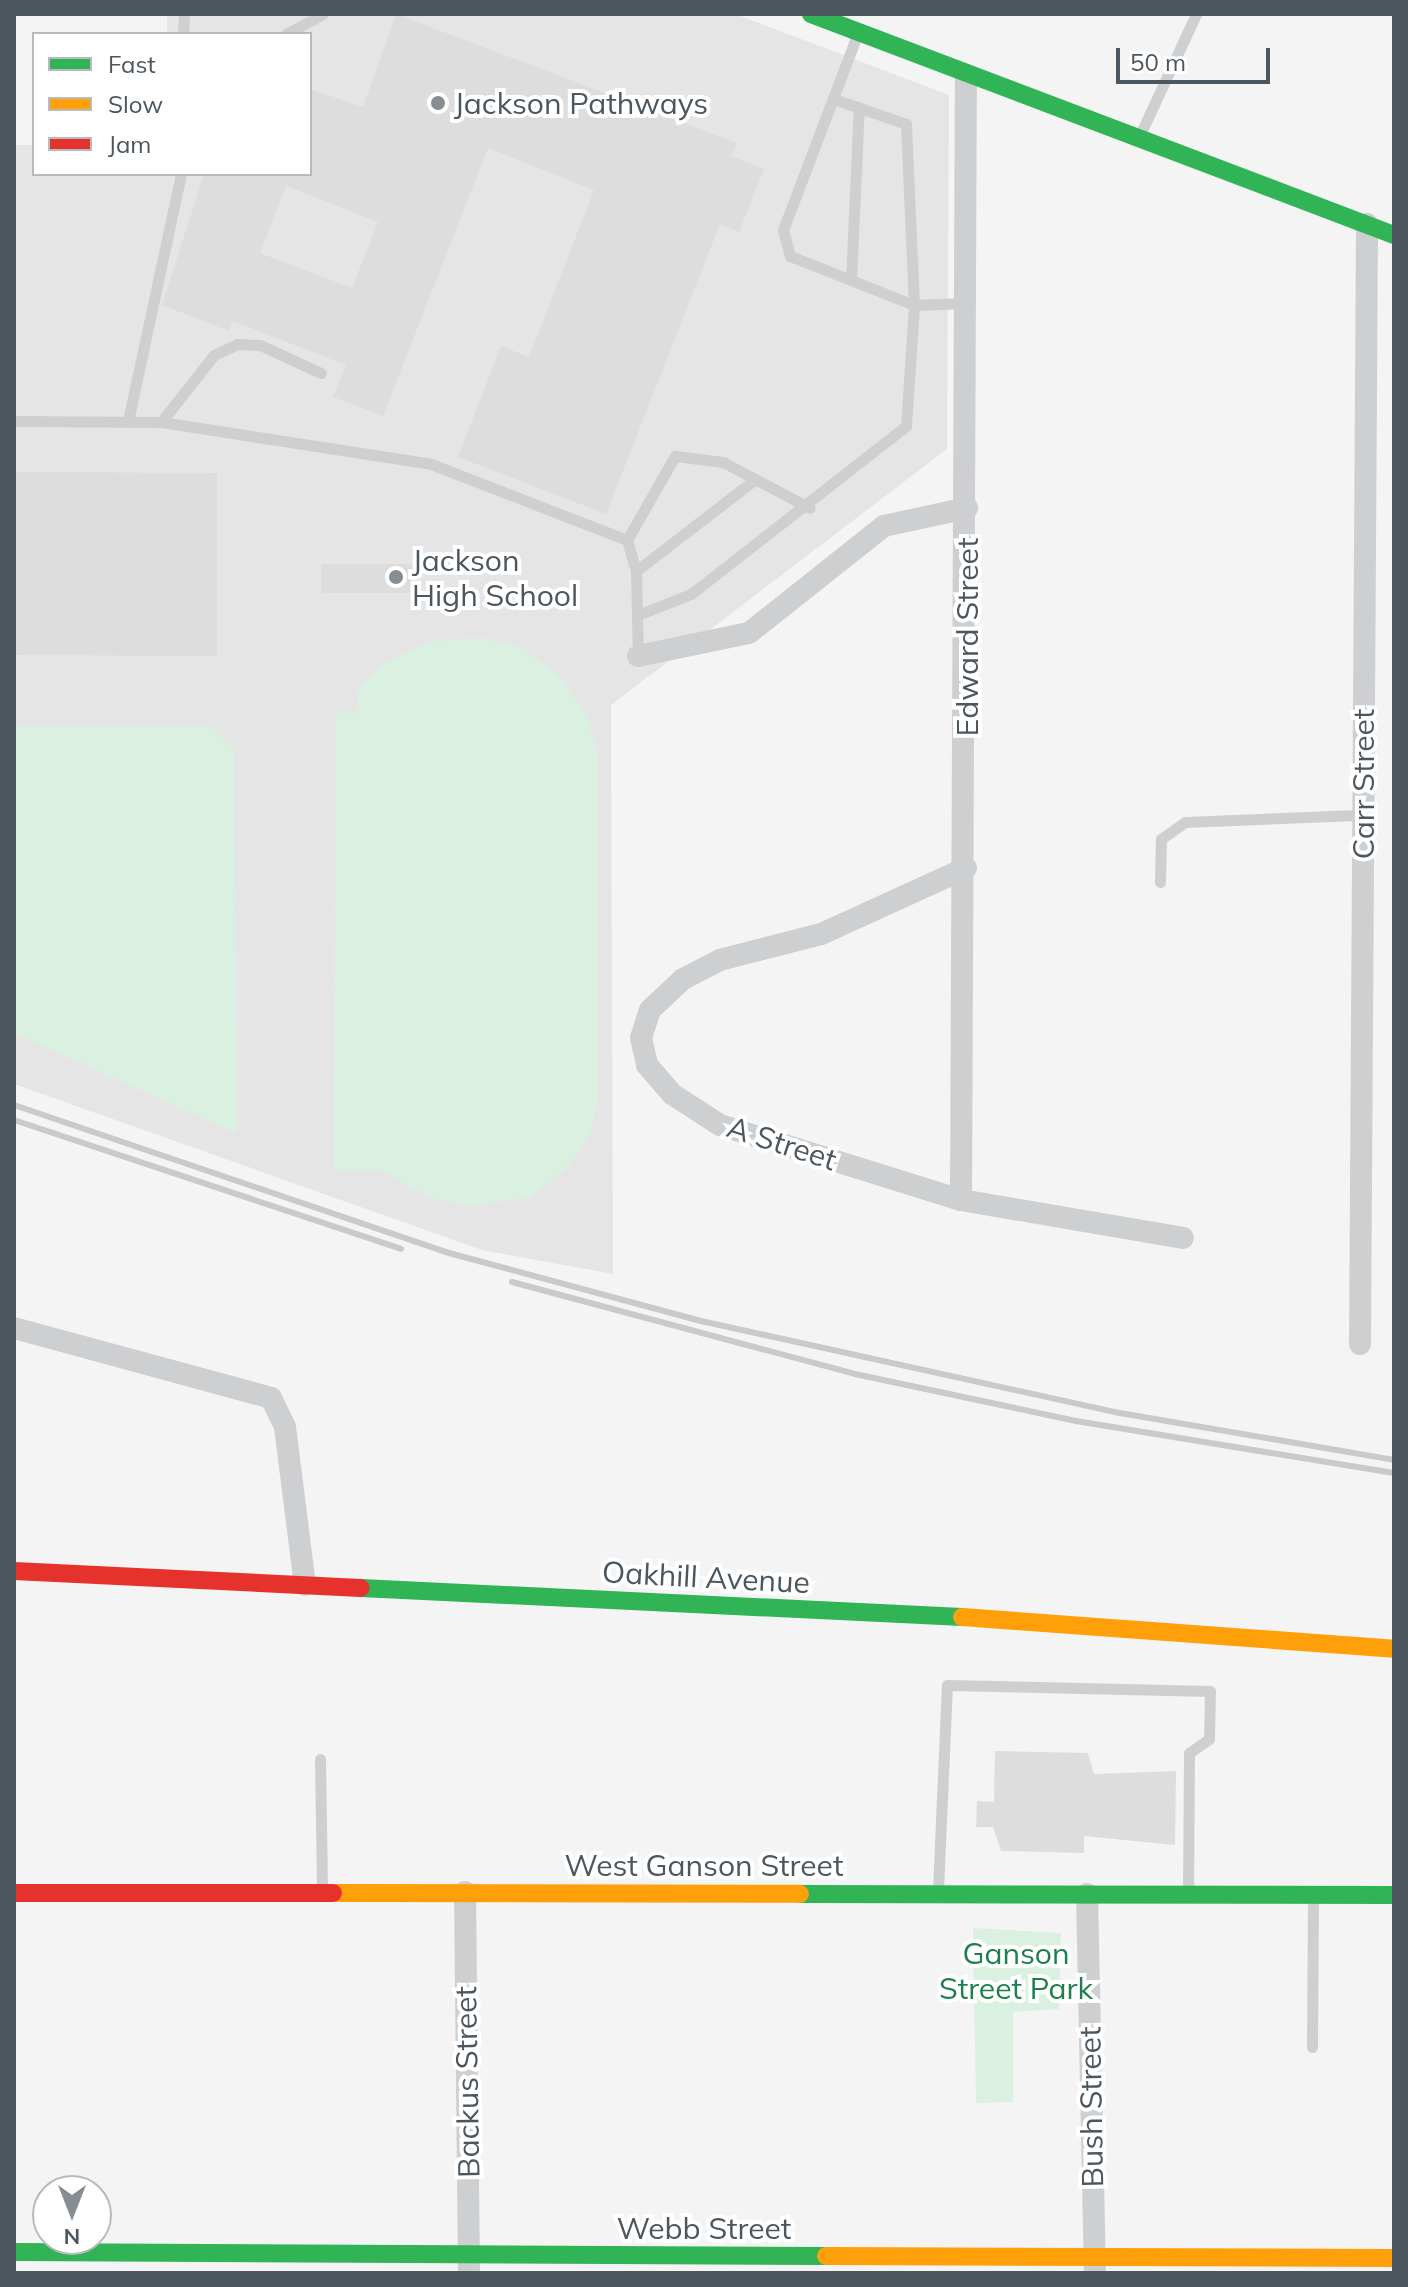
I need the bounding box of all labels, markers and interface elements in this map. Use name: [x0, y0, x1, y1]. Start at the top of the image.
legend: [32, 32, 312, 176]
scale bar: [1120, 32, 1274, 82]
text: 50 m: [1130, 47, 1186, 77]
text: Fast: [108, 49, 156, 79]
place label: Jackson Pathways: [454, 85, 708, 121]
text: Slow: [108, 89, 163, 119]
marker: Jackson Pathways: [429, 94, 447, 112]
text: Jam: [108, 129, 151, 159]
street label: Edward Street: [949, 538, 985, 736]
place label: Jackson High School: [412, 542, 578, 612]
marker: Jackson High School: [387, 568, 405, 586]
street label: Carr Street: [1345, 709, 1381, 859]
street label: A Street: [723, 1108, 841, 1178]
street label: Oakhill Avenue: [601, 1554, 811, 1600]
street label: West Ganson Street: [565, 1847, 843, 1883]
park label: Ganson Street Park: [939, 1935, 1093, 2006]
street label: Backus Street: [447, 1986, 487, 2178]
street label: Bush Street: [1072, 2026, 1110, 2188]
north arrow: [32, 2175, 112, 2255]
street label: Webb Street: [617, 2210, 791, 2246]
text: N: [64, 2223, 80, 2251]

